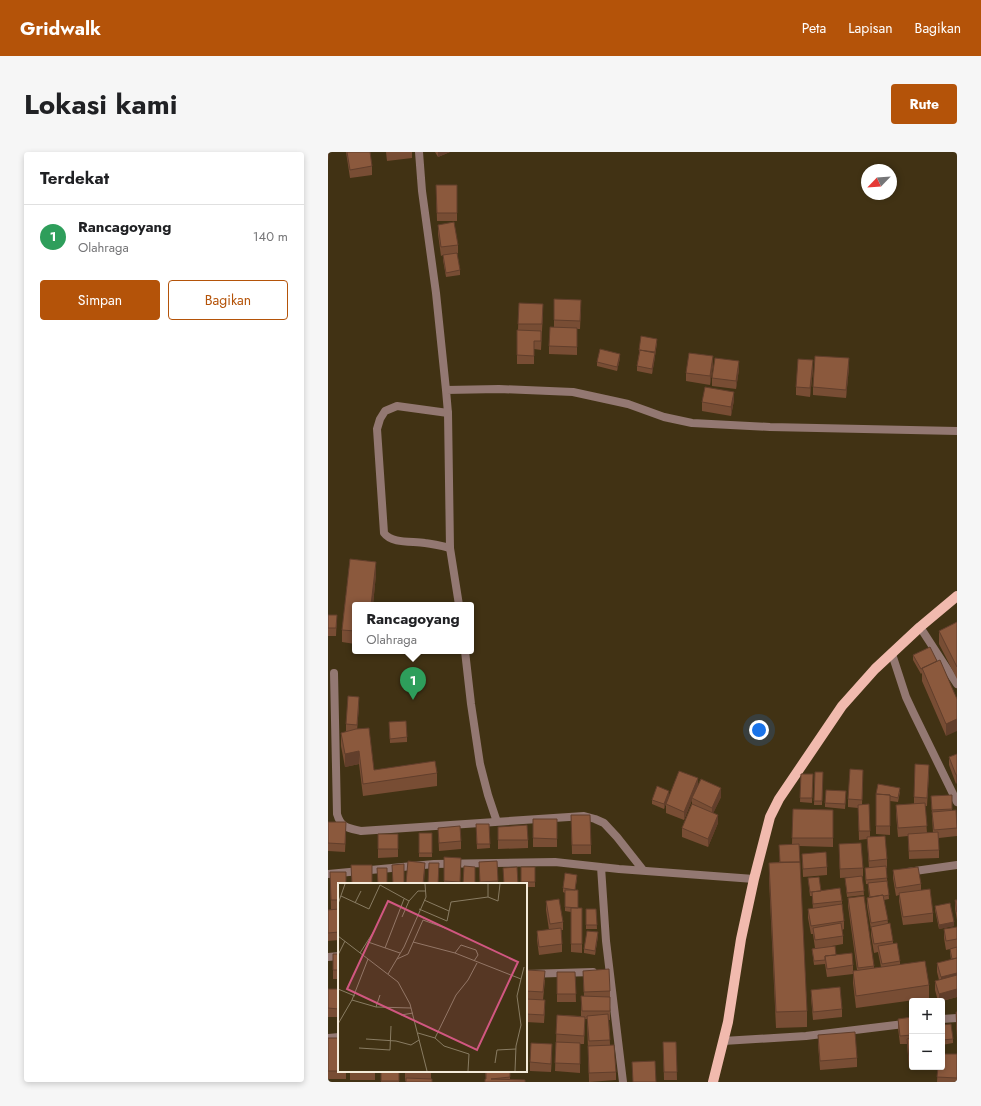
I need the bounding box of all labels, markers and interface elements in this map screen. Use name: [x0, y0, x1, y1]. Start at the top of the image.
text: Gridwalk: [20, 15, 101, 42]
text: Peta: [802, 18, 826, 38]
text: Lapisan: [848, 18, 893, 38]
text: Bagikan: [915, 18, 961, 38]
text: Lokasi kami: [24, 84, 177, 125]
button: Rute: [891, 84, 957, 124]
north arrow: [861, 164, 897, 200]
text: Terdekat: [40, 166, 109, 190]
text: Rancagoyang: [78, 216, 171, 238]
text: 1: [50, 227, 56, 246]
text: 140 m: [253, 227, 288, 246]
text: Olahraga: [78, 238, 129, 257]
button: Simpan: [40, 280, 160, 320]
button: Bagikan: [168, 280, 288, 320]
popup: [352, 602, 474, 654]
text: Rancagoyang: [366, 608, 460, 630]
text: Olahraga: [366, 630, 417, 649]
pin: 1: [400, 667, 426, 700]
your location: [749, 720, 769, 740]
inset map: [338, 883, 527, 1072]
map controls: [909, 998, 945, 1070]
button: +: [909, 998, 945, 1034]
button: −: [909, 1034, 945, 1070]

